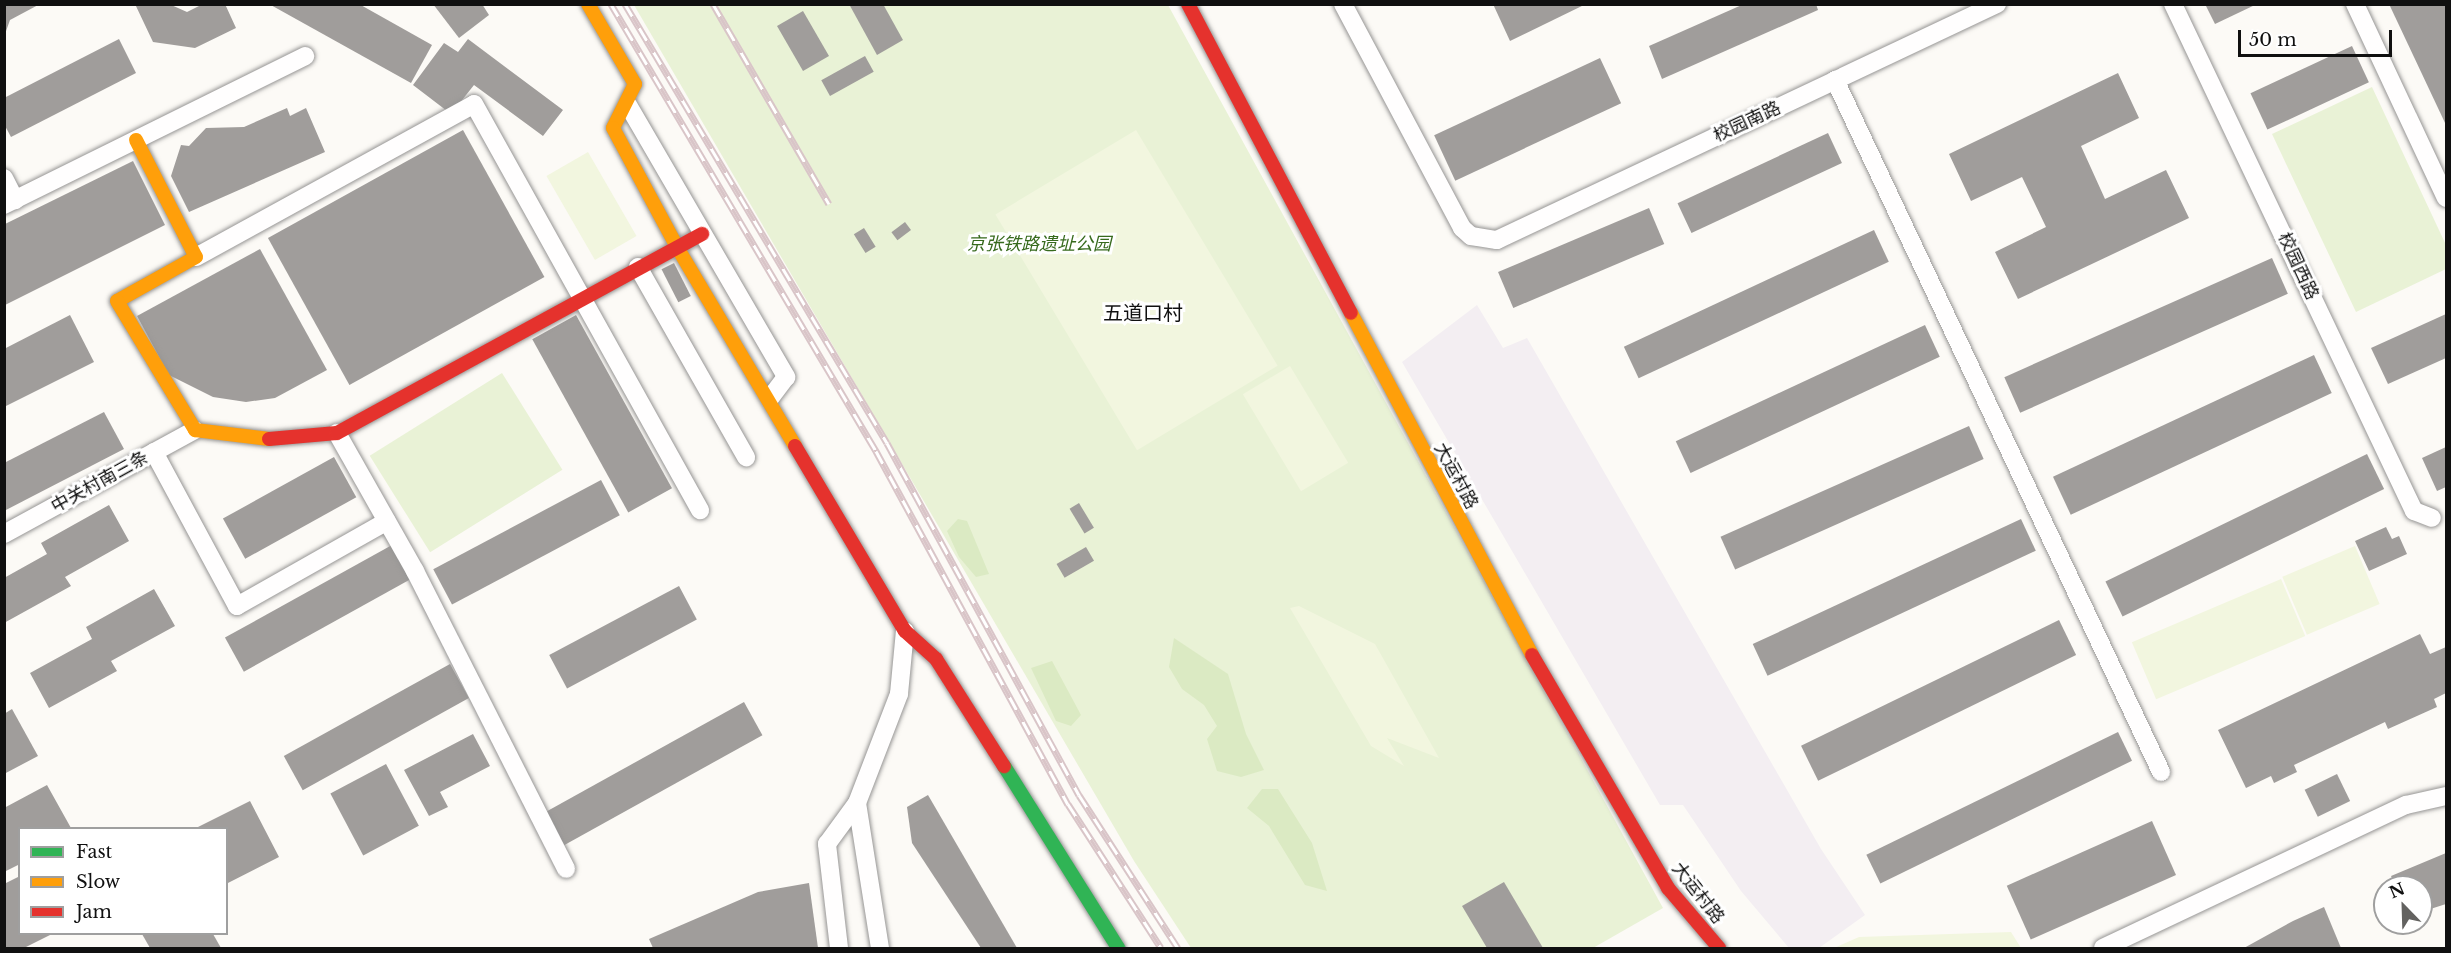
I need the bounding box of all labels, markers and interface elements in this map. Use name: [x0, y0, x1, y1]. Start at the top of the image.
scale bar: [2241, 18, 2396, 56]
text: 50 m: [2249, 29, 2297, 51]
street label: 校园南路: [1710, 97, 1784, 147]
street label: 校园西路: [2273, 229, 2323, 303]
park label: 京张铁路遗址公园: [967, 233, 1111, 255]
district label: 五道口村: [1103, 301, 1183, 325]
street label: 大运村路: [1430, 439, 1482, 513]
street label: 中关村南三条: [48, 446, 152, 518]
legend: [18, 827, 228, 935]
text: Fast: [76, 841, 112, 863]
street label: 大运村路: [1667, 858, 1729, 928]
text: Slow: [76, 871, 120, 893]
north arrow: [2373, 875, 2433, 935]
text: N: [2386, 878, 2408, 902]
text: Jam: [76, 901, 112, 923]

